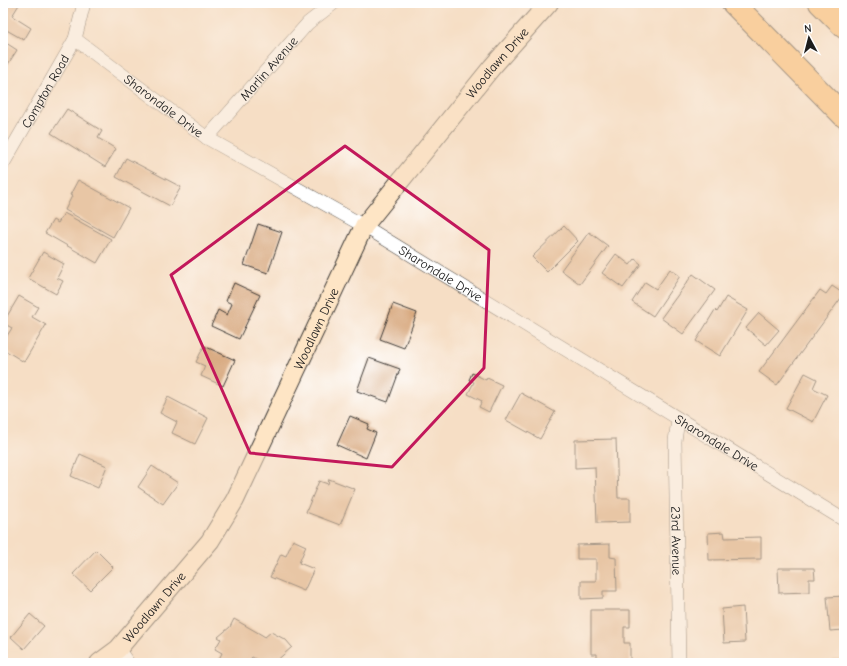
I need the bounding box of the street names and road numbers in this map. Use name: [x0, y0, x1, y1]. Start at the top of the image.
street label: Woodlawn Drive: [463, 24, 532, 101]
street label: Marlin Avenue: [236, 33, 301, 103]
street label: Compton Road: [18, 52, 72, 131]
street label: Sharondale Drive: [121, 71, 207, 140]
street label: Sharondale Drive: [396, 242, 486, 305]
street label: Woodlawn Drive: [290, 285, 342, 372]
street label: Sharondale Drive: [673, 411, 762, 474]
street label: 23rd Avenue: [669, 506, 685, 576]
street label: Woodlawn Drive: [120, 568, 189, 645]

